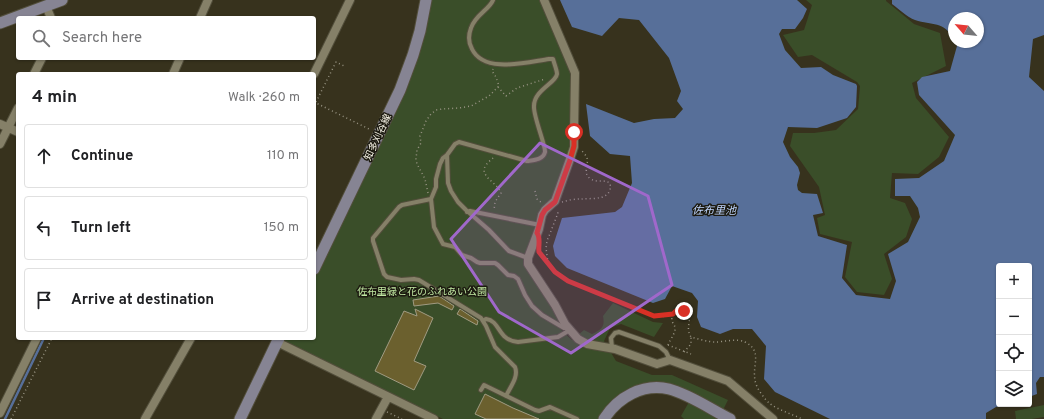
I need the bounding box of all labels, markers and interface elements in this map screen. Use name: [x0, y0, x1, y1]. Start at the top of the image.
north arrow: [948, 12, 984, 48]
search box: [16, 16, 316, 60]
icon: search: [30, 27, 52, 49]
text: Search here: [62, 29, 142, 48]
text: 4 min: [32, 87, 77, 109]
text: Walk · 260 m: [228, 90, 300, 106]
street label: 知多刈谷線: [362, 112, 395, 163]
route start: [565, 123, 583, 141]
icon: ahead: [33, 145, 55, 167]
text: Continue: [71, 147, 133, 166]
text: 110 m: [267, 148, 299, 164]
water label: 佐布里池: [692, 204, 737, 218]
icon: left: [33, 217, 55, 239]
text: Turn left: [71, 219, 131, 238]
text: 150 m: [264, 220, 299, 236]
map controls: [996, 263, 1032, 407]
button: +: [996, 263, 1032, 299]
park label: 佐布里緑と花のふれあい公園: [357, 286, 487, 299]
icon: arrive: [33, 289, 55, 311]
text: Arrive at destination: [71, 291, 214, 310]
button: −: [996, 299, 1032, 335]
route end: [675, 302, 693, 320]
button: locate: [996, 335, 1032, 371]
button: layers: [996, 371, 1032, 407]

